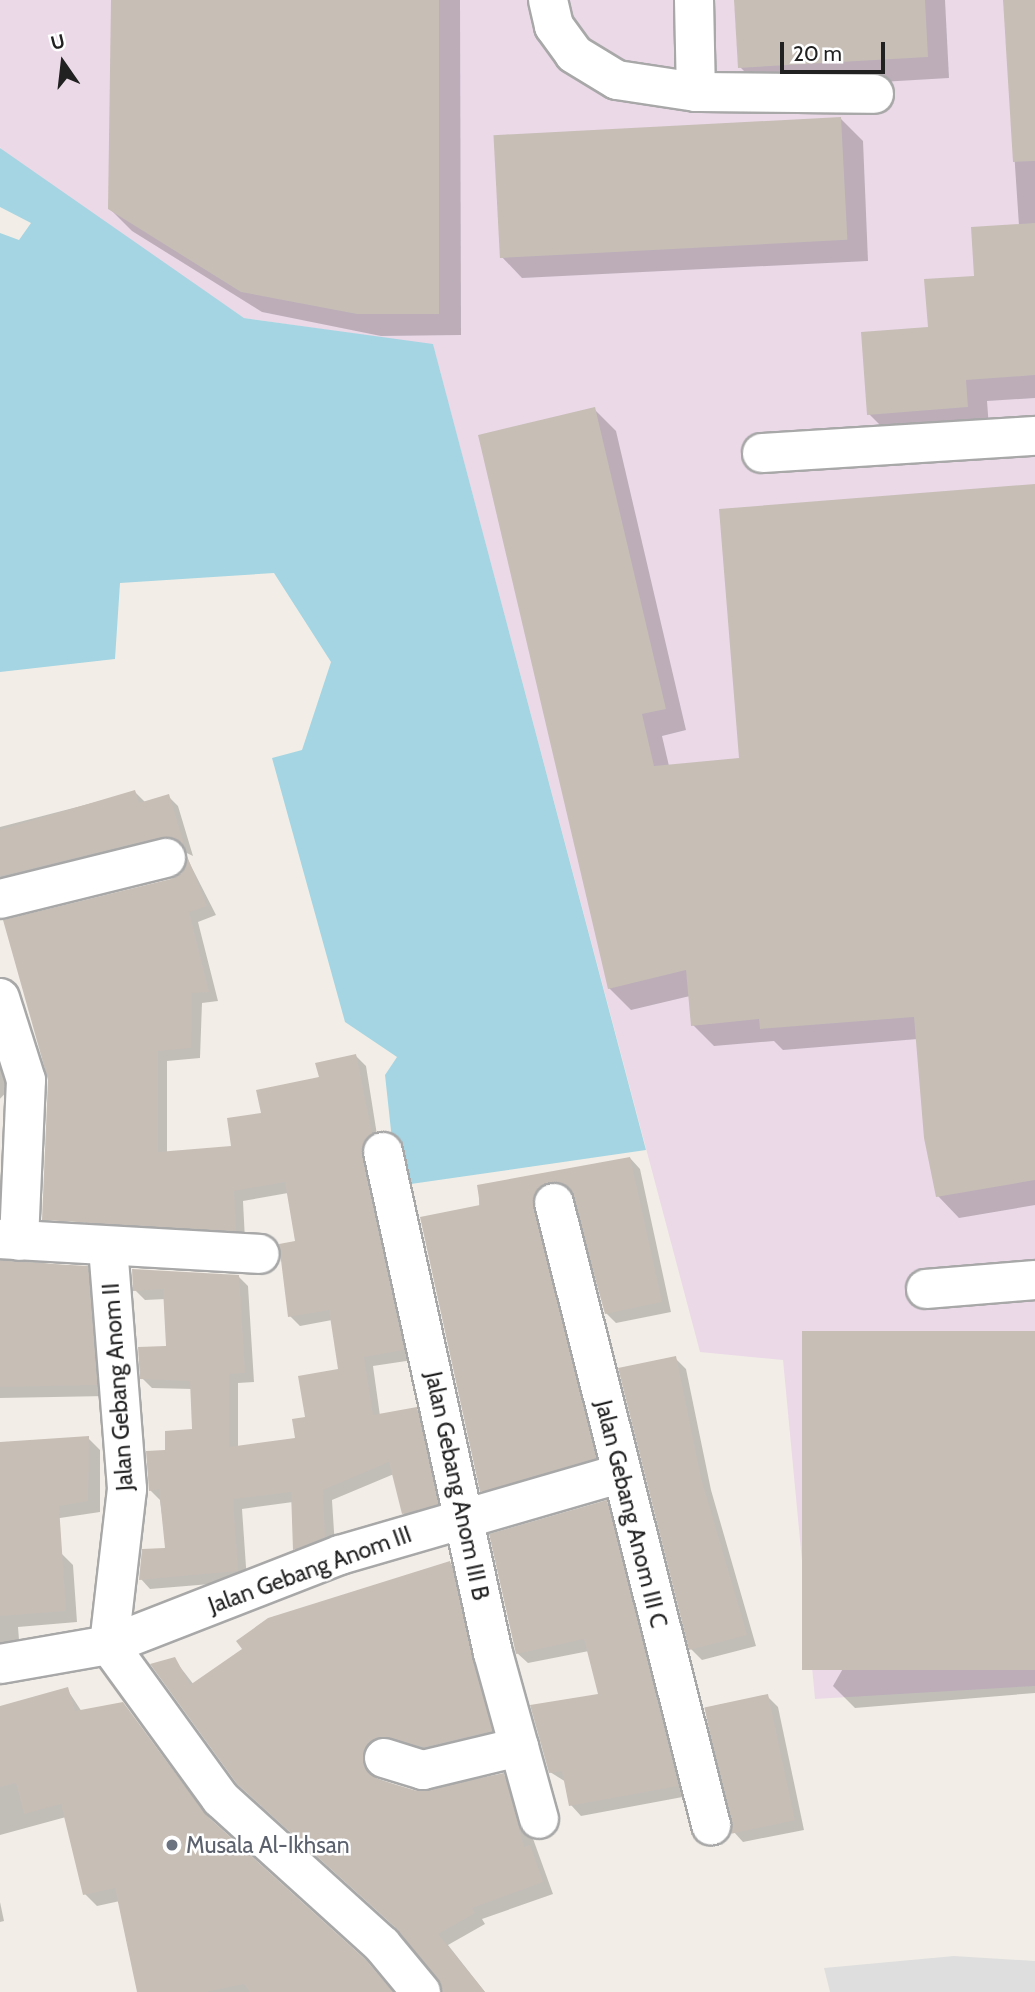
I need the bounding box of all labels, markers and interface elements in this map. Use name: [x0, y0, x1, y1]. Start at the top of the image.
north arrow: [28, 28, 98, 98]
scale bar: [783, 28, 888, 72]
text: U: [48, 29, 67, 55]
text: 20 m: [793, 41, 842, 66]
street label: Jalan Gebang Anom II: [97, 1282, 139, 1492]
street label: Jalan Gebang Anom III B: [419, 1369, 495, 1603]
street label: Jalan Gebang Anom III C: [589, 1397, 673, 1631]
street label: Jalan Gebang Anom III: [205, 1520, 415, 1620]
place label: Musala Al-Ikhsan: [186, 1831, 350, 1859]
marker: Musala Al-Ikhsan: [164, 1837, 180, 1853]

